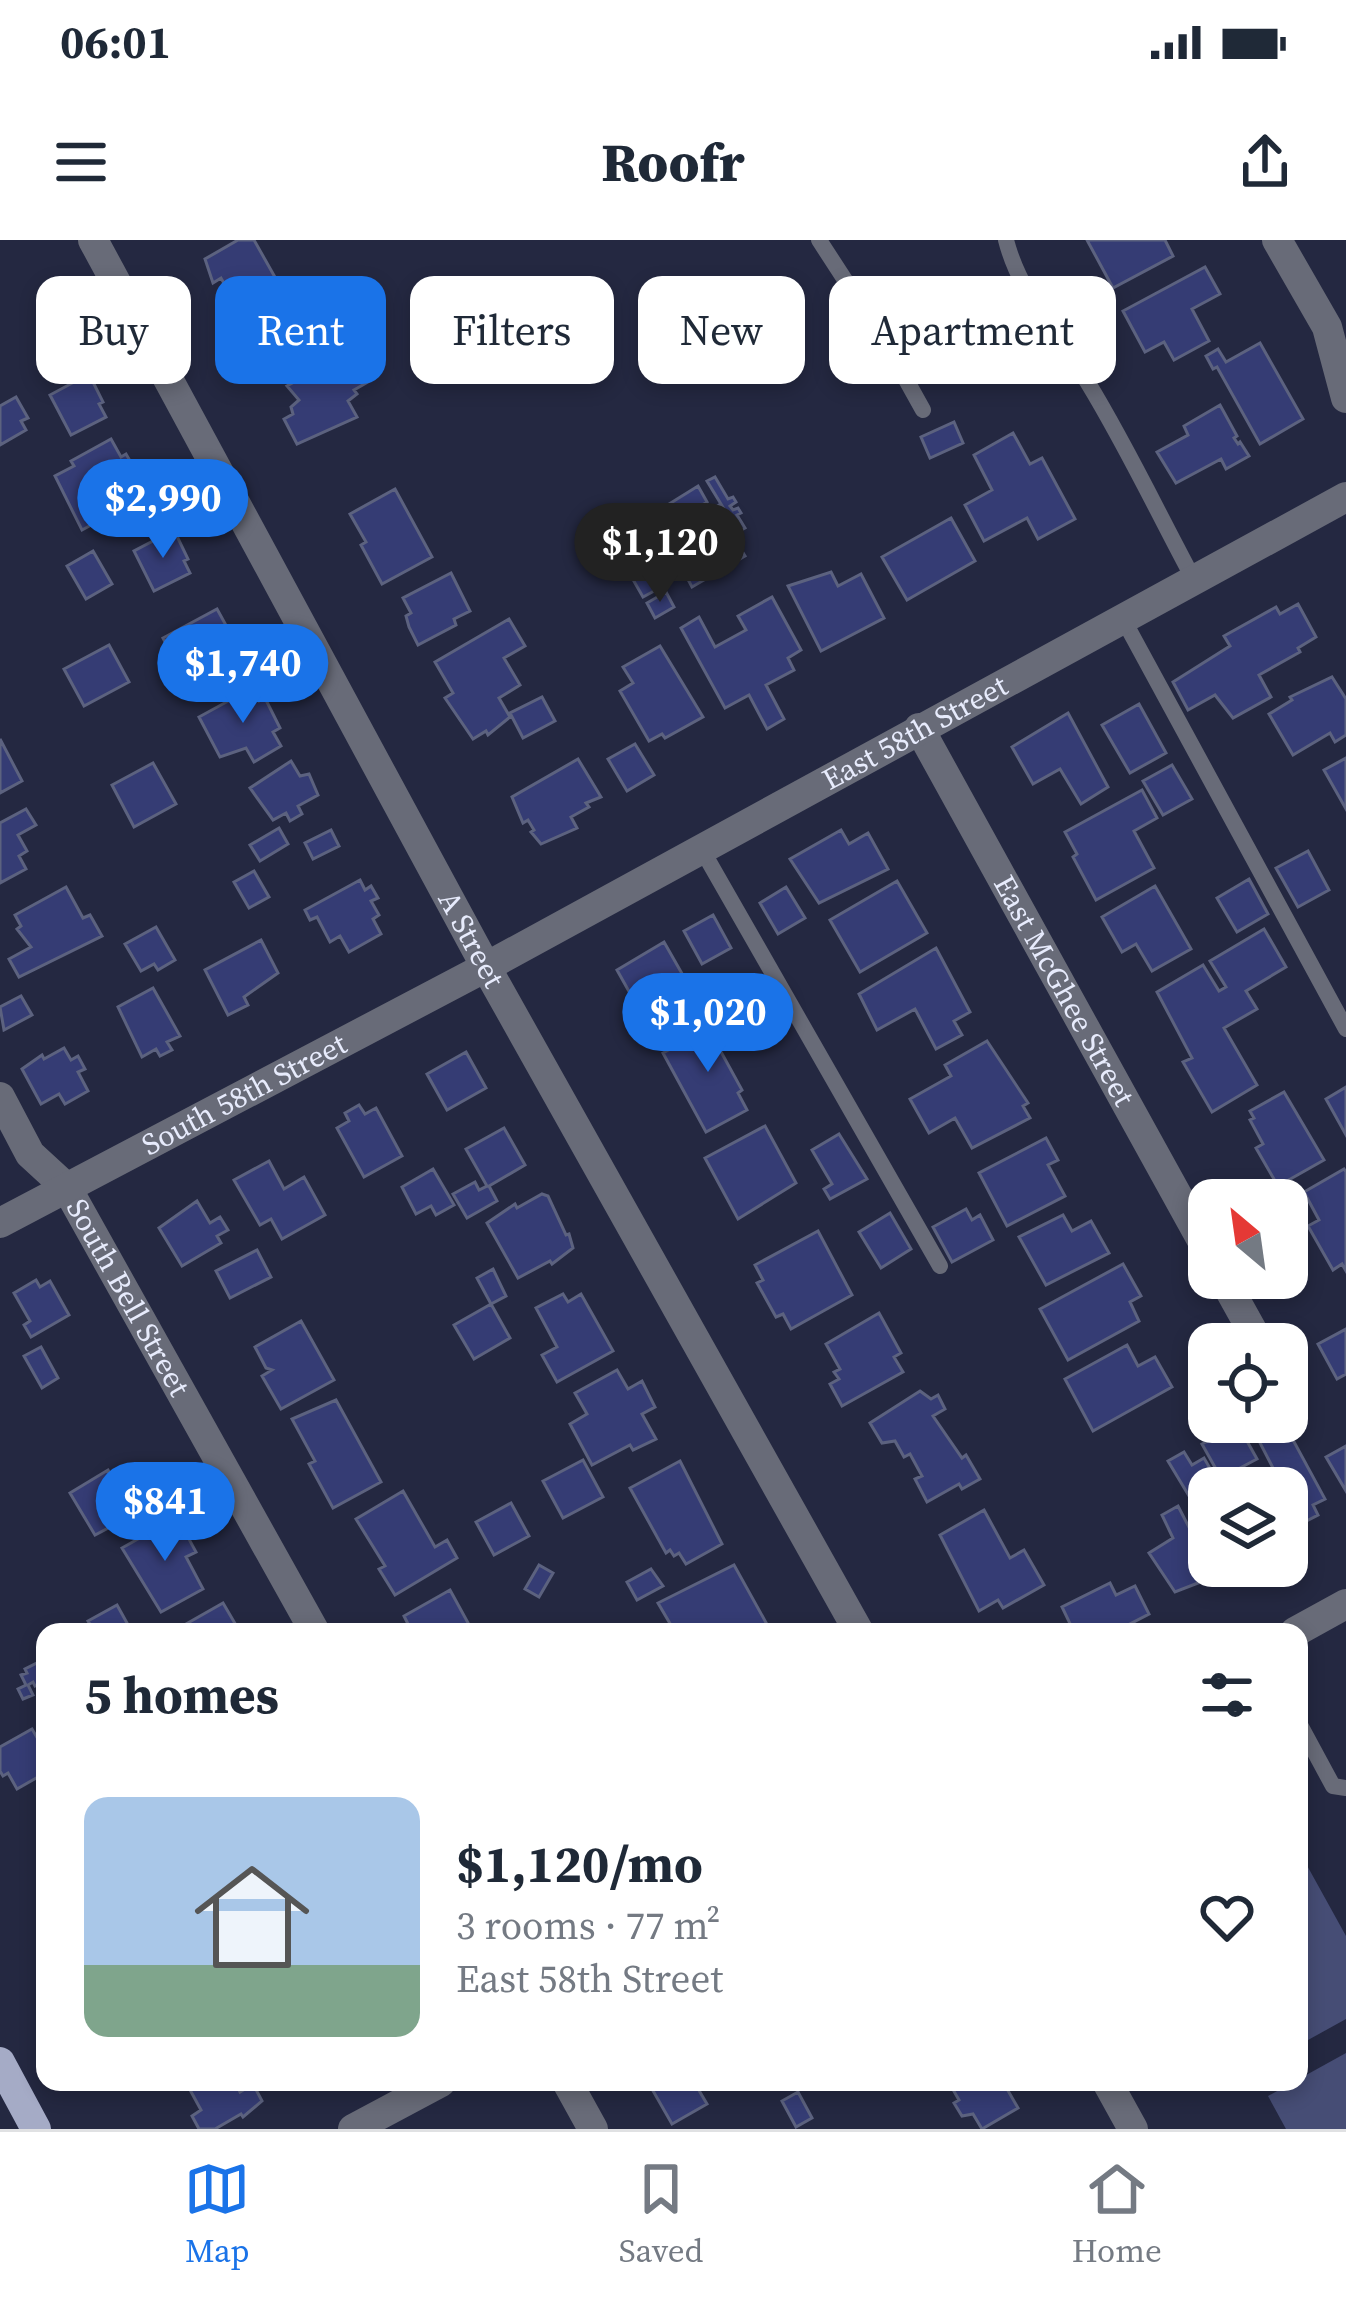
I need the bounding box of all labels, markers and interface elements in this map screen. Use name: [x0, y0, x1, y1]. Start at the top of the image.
text: 06:01: [60, 11, 171, 73]
text: Roofr: [601, 125, 745, 199]
icon: menu: [48, 129, 114, 195]
icon: share: [1232, 129, 1298, 195]
chip: Buy: [36, 276, 191, 384]
chip: Rent: [215, 276, 386, 384]
chip: Filters: [410, 276, 614, 384]
chip: New: [638, 276, 805, 384]
chip: Apartment: [829, 276, 1116, 384]
pin: $2,990: [65, 459, 261, 561]
text: $2,990: [104, 471, 222, 524]
pin: $1,120: [562, 503, 758, 605]
text: $1,120: [601, 515, 719, 568]
pin: $1,740: [145, 624, 341, 726]
text: $1,740: [184, 636, 302, 689]
street label: East 58th Street: [815, 665, 1015, 799]
street label: East McGhee Street: [984, 868, 1145, 1113]
street label: A Street: [429, 883, 515, 995]
pin: $1,020: [610, 973, 806, 1075]
text: $1,020: [649, 985, 767, 1038]
street label: South 58th Street: [134, 1023, 354, 1165]
north arrow: [1188, 1179, 1308, 1299]
map controls: [1188, 1179, 1308, 1587]
street label: South Bell Street: [57, 1191, 200, 1404]
button: locate: [1188, 1323, 1308, 1443]
pin: $841: [94, 1462, 236, 1564]
button: layers: [1188, 1467, 1308, 1587]
text: $841: [123, 1474, 207, 1527]
text: 5 homes: [84, 1660, 279, 1730]
icon: filters: [1194, 1662, 1260, 1728]
text: $1,120/mo: [456, 1829, 703, 1899]
icon: home: [180, 1845, 324, 1989]
icon: heart: [1194, 1884, 1260, 1950]
text: 3 rooms · 77 m²: [456, 1899, 720, 1952]
text: East 58th Street: [456, 1952, 723, 2005]
tab: Map: [184, 2156, 250, 2273]
tab: Saved: [619, 2156, 703, 2273]
tab: Home: [1072, 2156, 1162, 2273]

